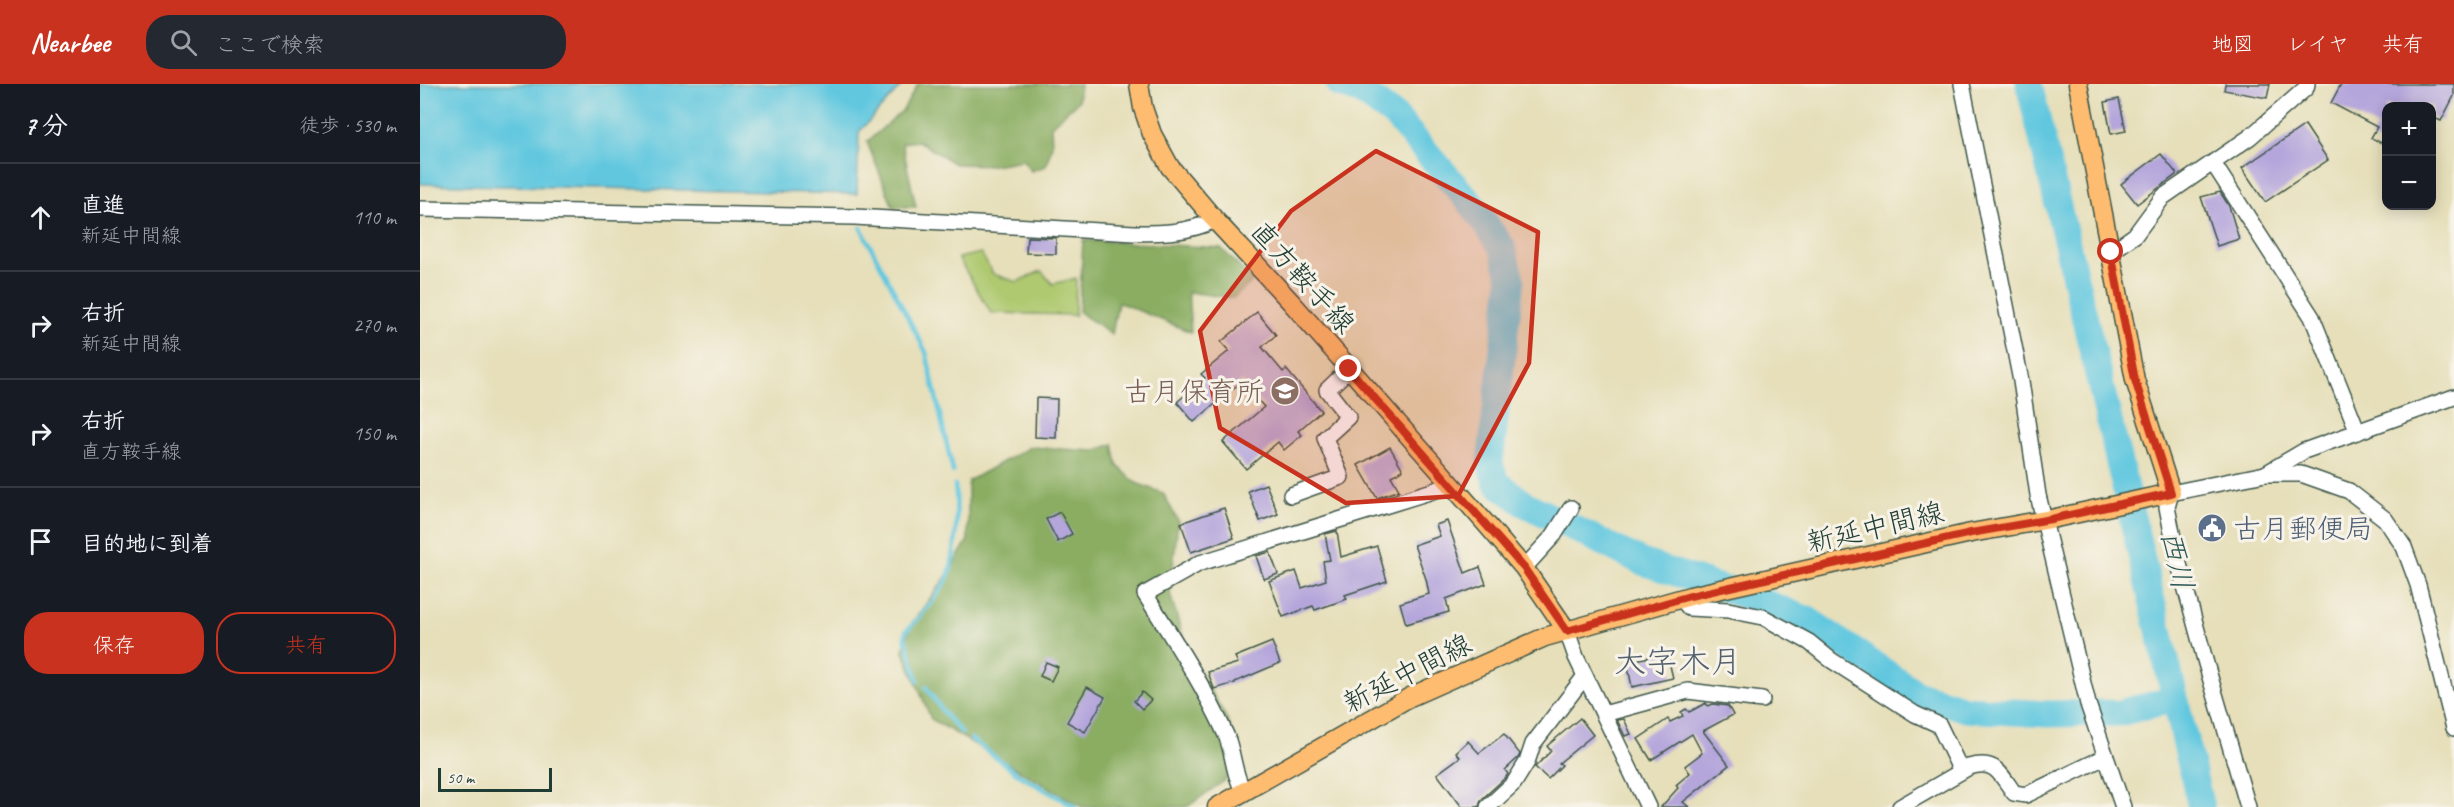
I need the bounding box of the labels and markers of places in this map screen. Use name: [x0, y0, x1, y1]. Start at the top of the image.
place label: 古月保育所: [1124, 374, 1264, 409]
school or university icon: 古月保育所: [1269, 375, 1301, 407]
place label: 古月郵便局: [2233, 511, 2373, 546]
public building icon: 古月郵便局: [2196, 512, 2228, 544]

